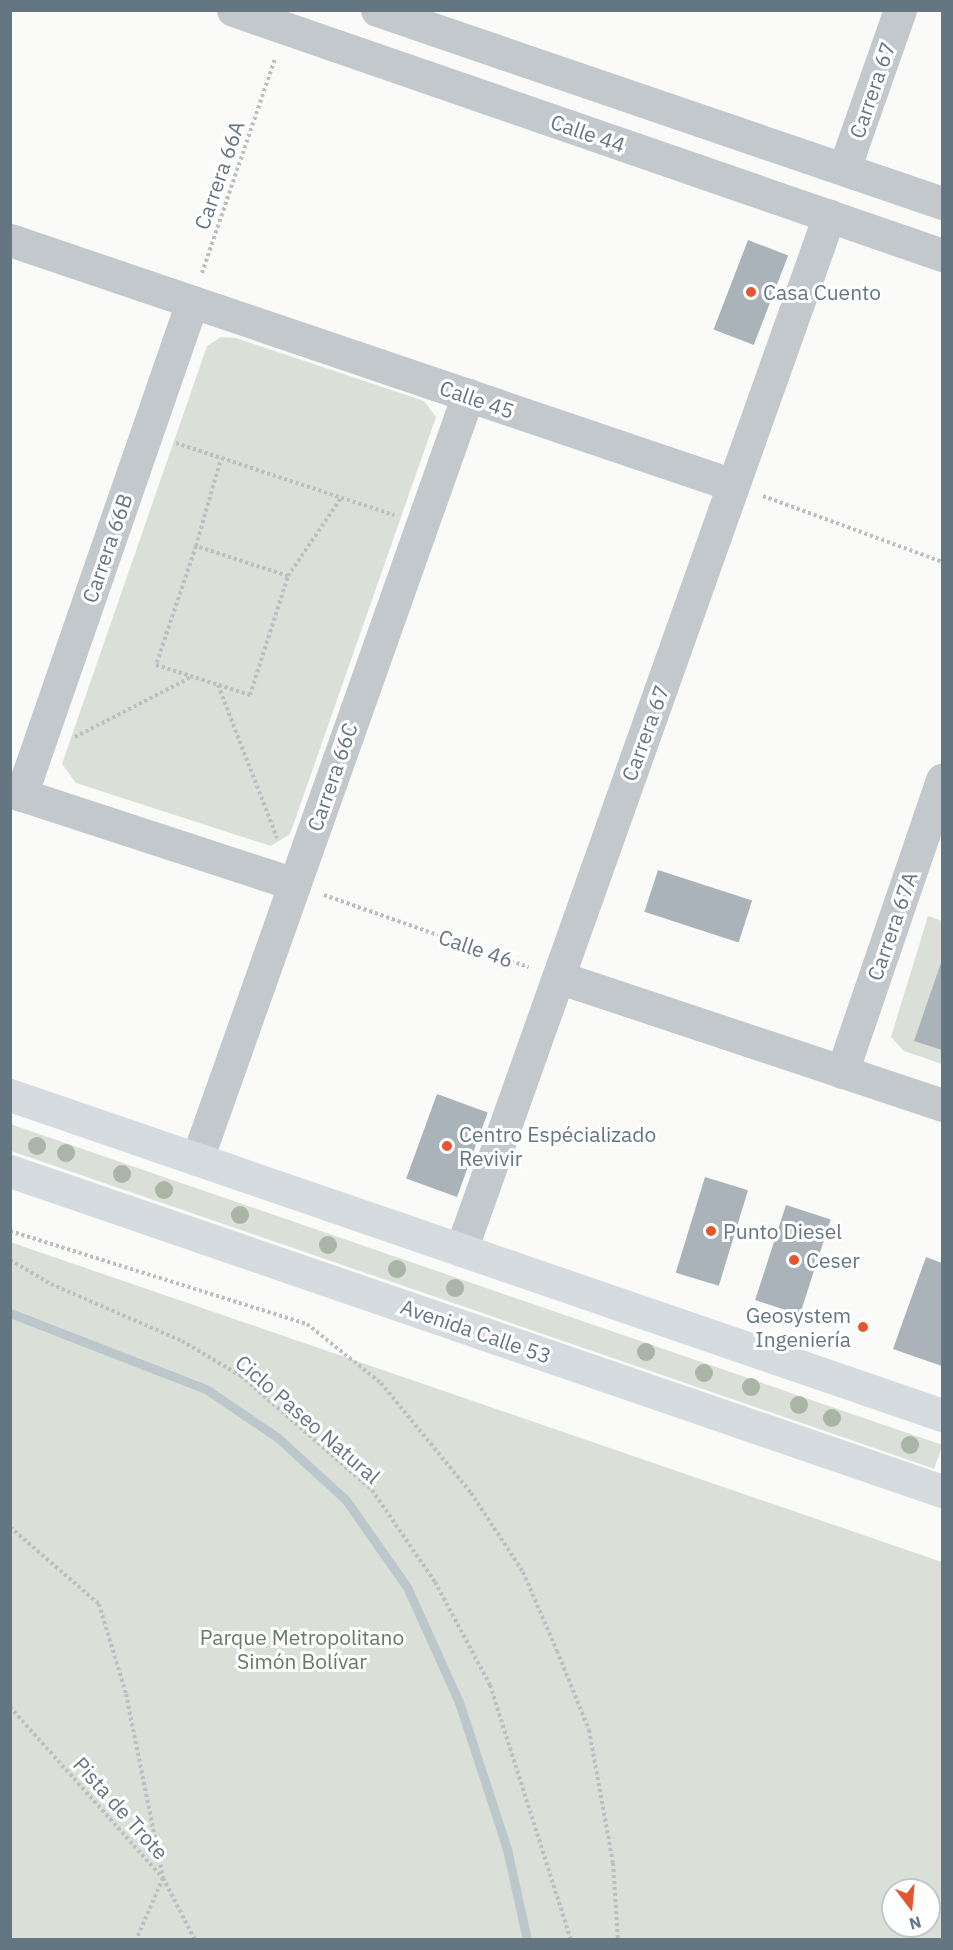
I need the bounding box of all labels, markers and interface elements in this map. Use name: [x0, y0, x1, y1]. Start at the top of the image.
street label: Carrera 67: [844, 39, 900, 141]
street label: Calle 44: [547, 109, 629, 157]
street label: Carrera 66A: [189, 117, 249, 233]
place label: Casa Cuento: [763, 279, 881, 305]
marker: Casa Cuento: [744, 285, 758, 299]
street label: Calle 45: [436, 375, 518, 423]
street label: Carrera 66B: [77, 490, 137, 606]
street label: Carrera 67: [616, 682, 674, 784]
street label: Carrera 66C: [302, 719, 362, 835]
street label: Carrera 67A: [862, 868, 922, 984]
street label: Calle 46: [435, 924, 517, 972]
place label: Centro Espécializado Revivir: [459, 1121, 656, 1171]
marker: Centro Espécializado Revivir: [440, 1139, 454, 1153]
place label: Punto Diesel: [723, 1218, 842, 1244]
marker: Punto Diesel: [704, 1224, 718, 1238]
place label: Ceser: [806, 1247, 860, 1273]
marker: Ceser: [787, 1253, 801, 1267]
street label: Avenida Calle 53: [397, 1293, 555, 1369]
place label: Geosystem Ingeniería: [746, 1302, 851, 1352]
marker: Geosystem Ingeniería: [856, 1320, 870, 1334]
street label: Ciclo Paseo Natural: [231, 1349, 385, 1489]
park label: Parque Metropolitano Simón Bolívar: [200, 1624, 404, 1674]
street label: Pista de Trote: [68, 1751, 174, 1865]
north arrow: [881, 1878, 941, 1938]
text: N: [907, 1912, 924, 1935]

